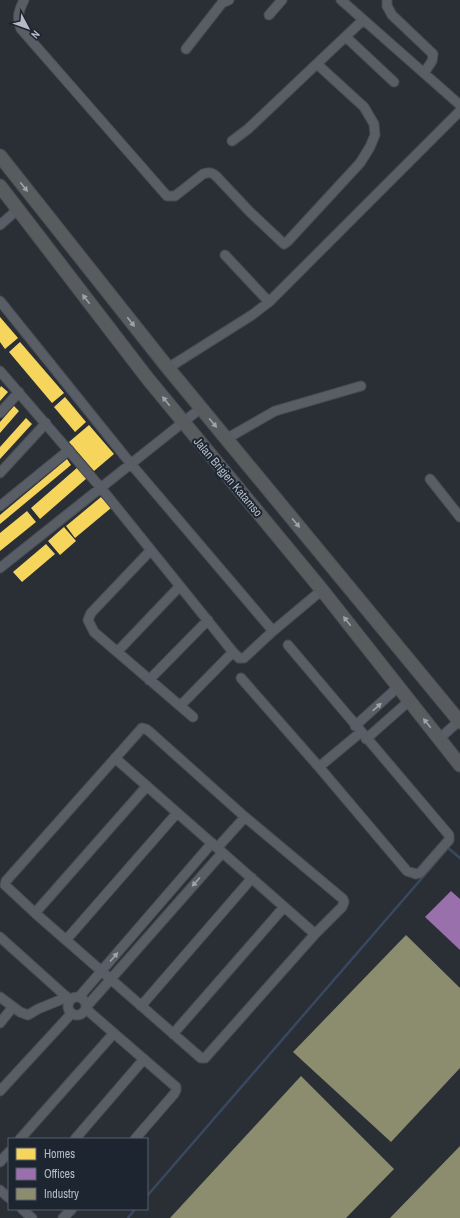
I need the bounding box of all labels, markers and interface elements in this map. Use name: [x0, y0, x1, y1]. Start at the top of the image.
north arrow: [8, 8, 48, 48]
text: N: [28, 28, 43, 42]
one-way arrow: [20, 181, 29, 192]
one-way arrow: [83, 294, 91, 304]
one-way arrow: [127, 316, 135, 327]
one-way arrow: [162, 396, 171, 407]
one-way arrow: [208, 417, 217, 428]
street label: Jalan Brigjen Katamso: [190, 434, 266, 520]
one-way arrow: [291, 517, 300, 528]
one-way arrow: [343, 616, 351, 626]
one-way arrow: [372, 702, 382, 712]
one-way arrow: [422, 718, 431, 729]
one-way arrow: [192, 876, 201, 887]
one-way arrow: [109, 952, 118, 962]
legend: [8, 1138, 148, 1210]
text: Homes: [44, 1146, 75, 1162]
text: Offices: [44, 1166, 75, 1182]
text: Industry: [44, 1186, 79, 1202]

